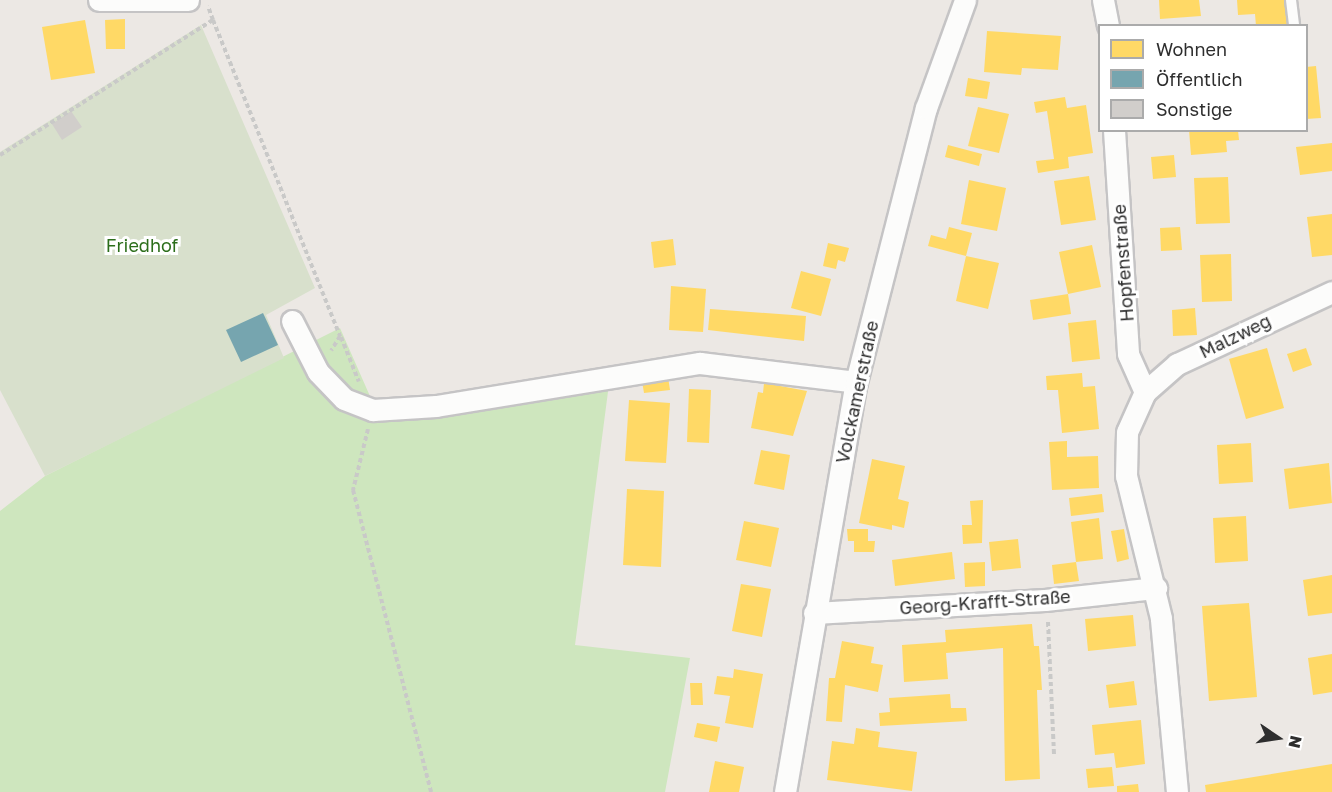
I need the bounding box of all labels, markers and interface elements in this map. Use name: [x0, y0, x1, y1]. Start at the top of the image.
legend: [1098, 24, 1308, 132]
text: Wohnen: [1156, 38, 1227, 60]
text: Öffentlich: [1156, 68, 1242, 90]
text: Sonstige: [1156, 98, 1232, 120]
street label: Hopfenstraße: [1108, 203, 1138, 323]
park label: Friedhof: [106, 234, 178, 256]
street label: Malzweg: [1196, 309, 1274, 363]
street label: Volckamerstraße: [831, 319, 883, 465]
street label: Georg-Krafft-Straße: [899, 585, 1071, 619]
north arrow: [1248, 708, 1308, 768]
text: N: [1284, 734, 1307, 750]

